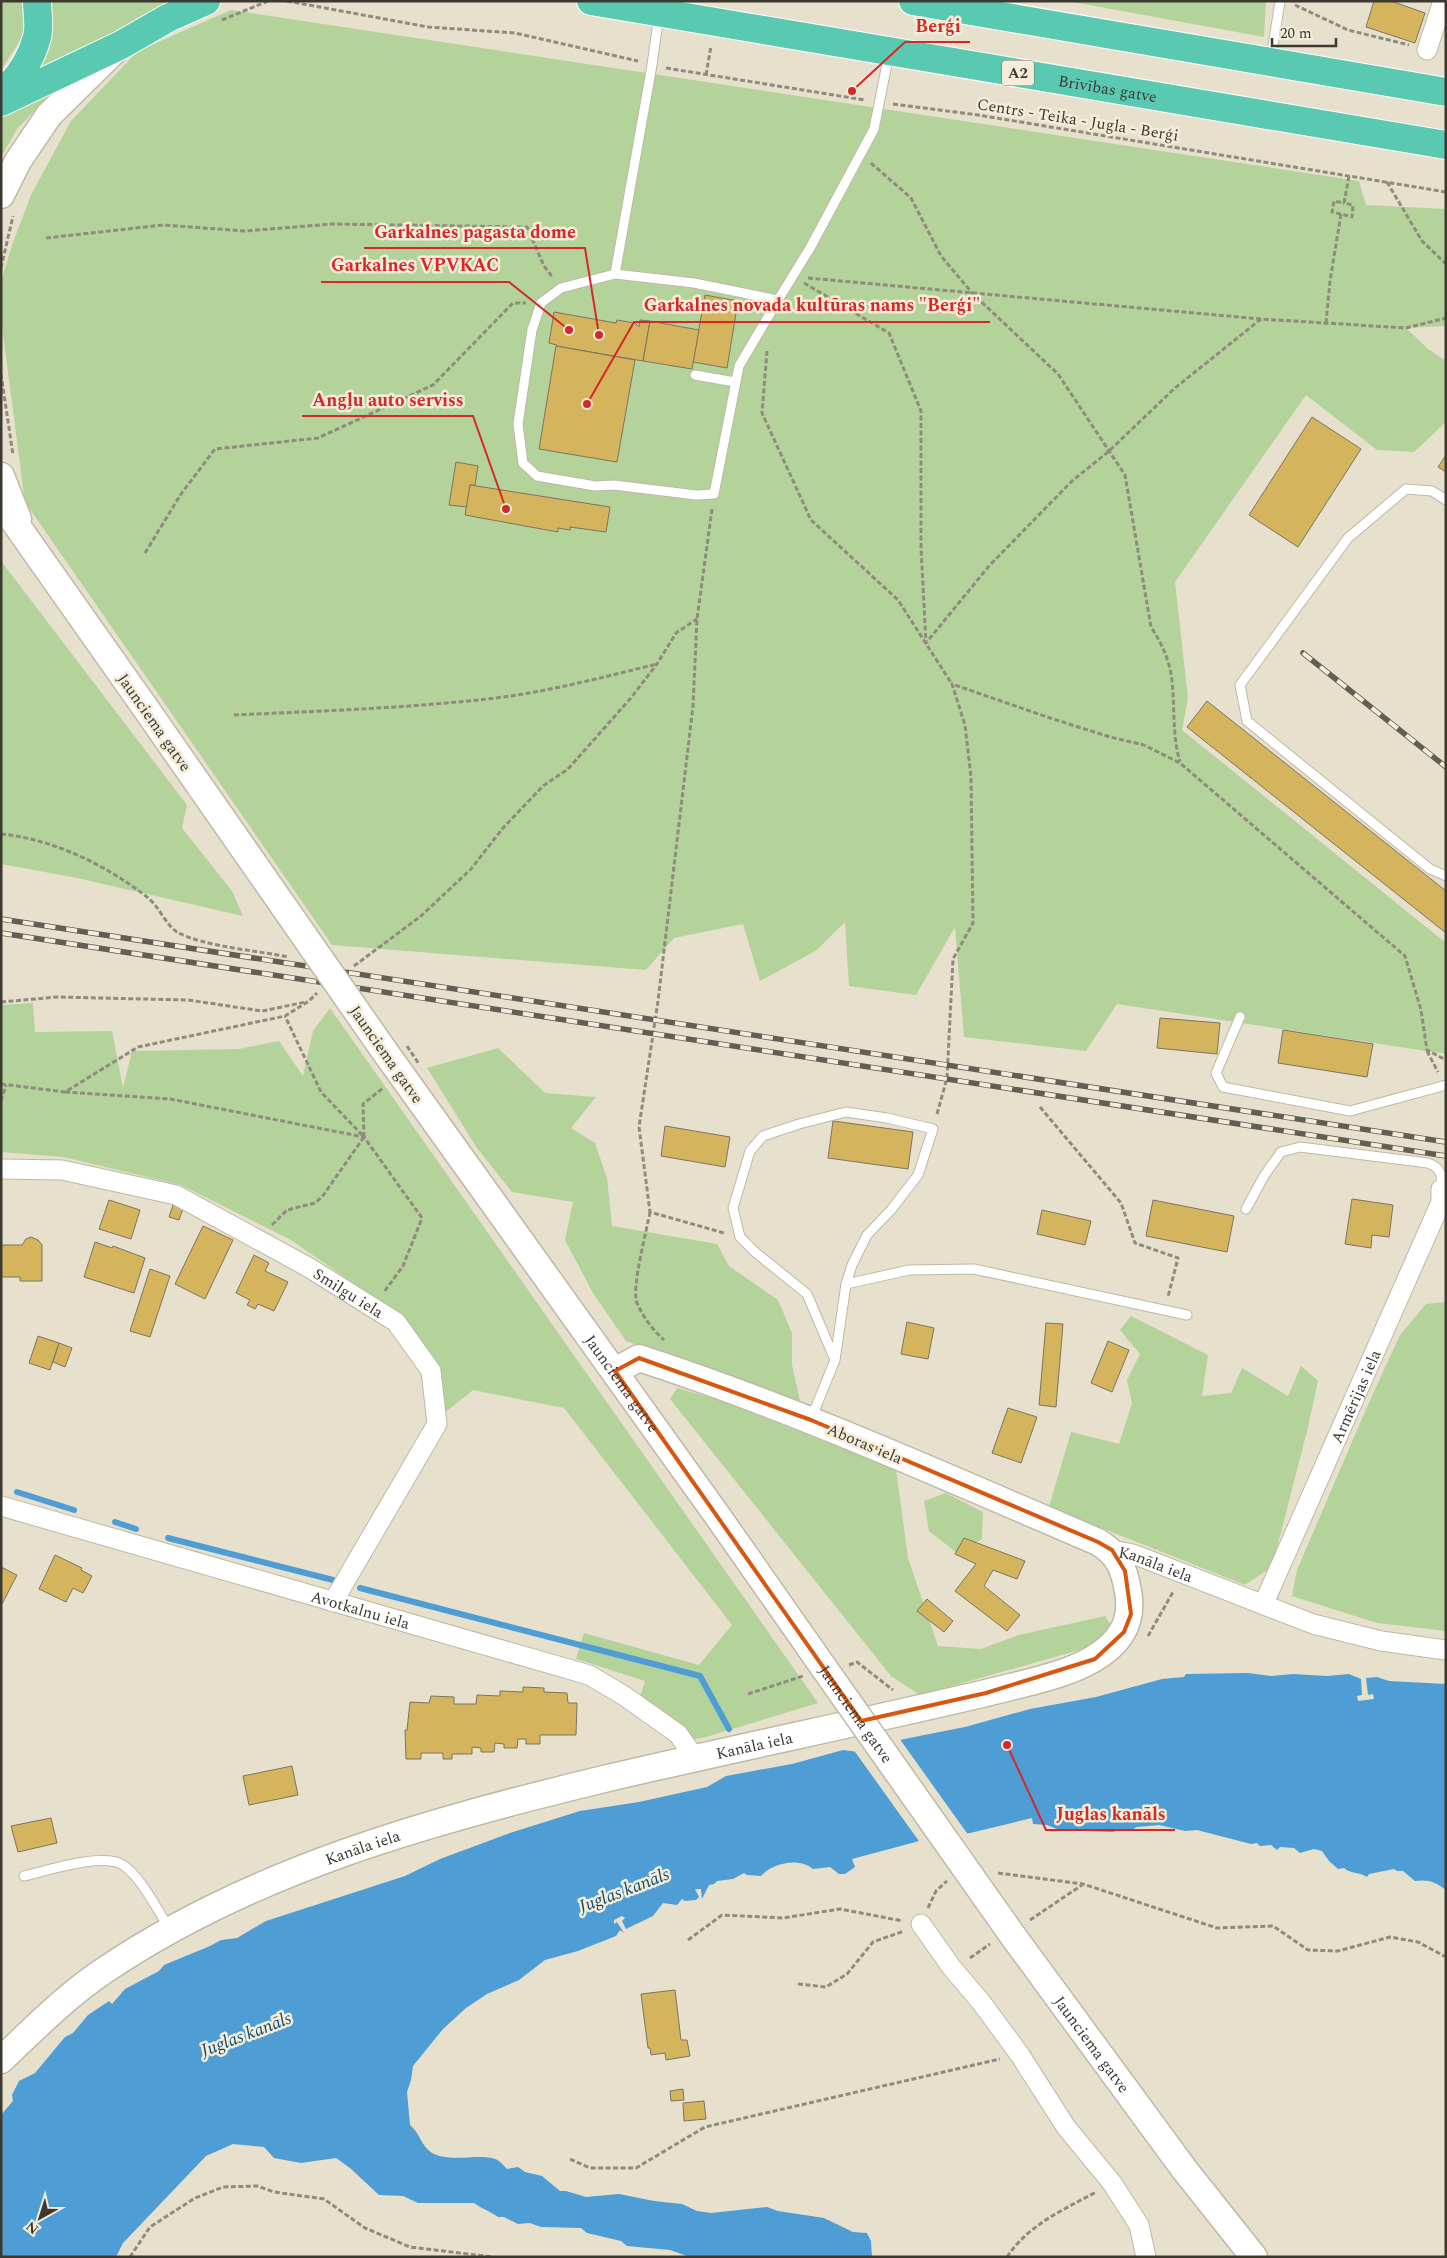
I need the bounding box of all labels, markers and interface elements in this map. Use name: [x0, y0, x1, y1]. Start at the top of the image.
callout: Berģi: [905, 9, 970, 42]
text: Berģi: [915, 13, 961, 40]
scale bar: [1272, 15, 1336, 47]
text: 20 m: [1280, 22, 1312, 45]
road number: A2: [1002, 60, 1034, 86]
street label: Brīvības gatve: [1056, 69, 1159, 109]
street label: Centrs - Teika - Jugla - Berģi: [975, 92, 1180, 148]
callout: Garkalnes pagasta dome: [364, 215, 585, 248]
text: Garkalnes pagasta dome: [374, 219, 576, 246]
callout: Garkalnes VPVKAC: [321, 249, 509, 282]
text: Garkalnes VPVKAC: [331, 252, 499, 279]
callout: Garkalnes novada kultūras nams "Berģi": [634, 289, 990, 322]
text: Garkalnes novada kultūras nams "Berģi": [644, 292, 980, 319]
callout: Angļu auto serviss: [302, 383, 473, 416]
text: Angļu auto serviss: [312, 387, 464, 414]
street label: Jaunciema gatve: [111, 668, 197, 777]
street label: Jaunciema gatve: [343, 1000, 429, 1109]
street label: Smilgu iela: [308, 1262, 388, 1324]
street label: Jaunciema gatve: [578, 1330, 665, 1438]
street label: Armērijas iela: [1325, 1346, 1387, 1447]
street label: Aboras iela: [823, 1417, 906, 1471]
street label: Kanāla iela: [1117, 1541, 1196, 1589]
street label: Avotkalnu iela: [308, 1585, 413, 1636]
street label: Jaunciema gatve: [812, 1660, 899, 1768]
street label: Kanāla iela: [714, 1726, 795, 1766]
callout: Juglas kanāls: [1046, 1797, 1175, 1830]
text: Juglas kanāls: [1056, 1801, 1166, 1828]
street label: Kanāla iela: [322, 1824, 404, 1872]
water label: Juglas kanāls: [573, 1861, 674, 1921]
street label: Jaunciema gatve: [1048, 1991, 1135, 2098]
water label: Juglas kanāls: [195, 2005, 296, 2065]
north arrow: [15, 2193, 65, 2243]
text: N: [21, 2216, 43, 2239]

